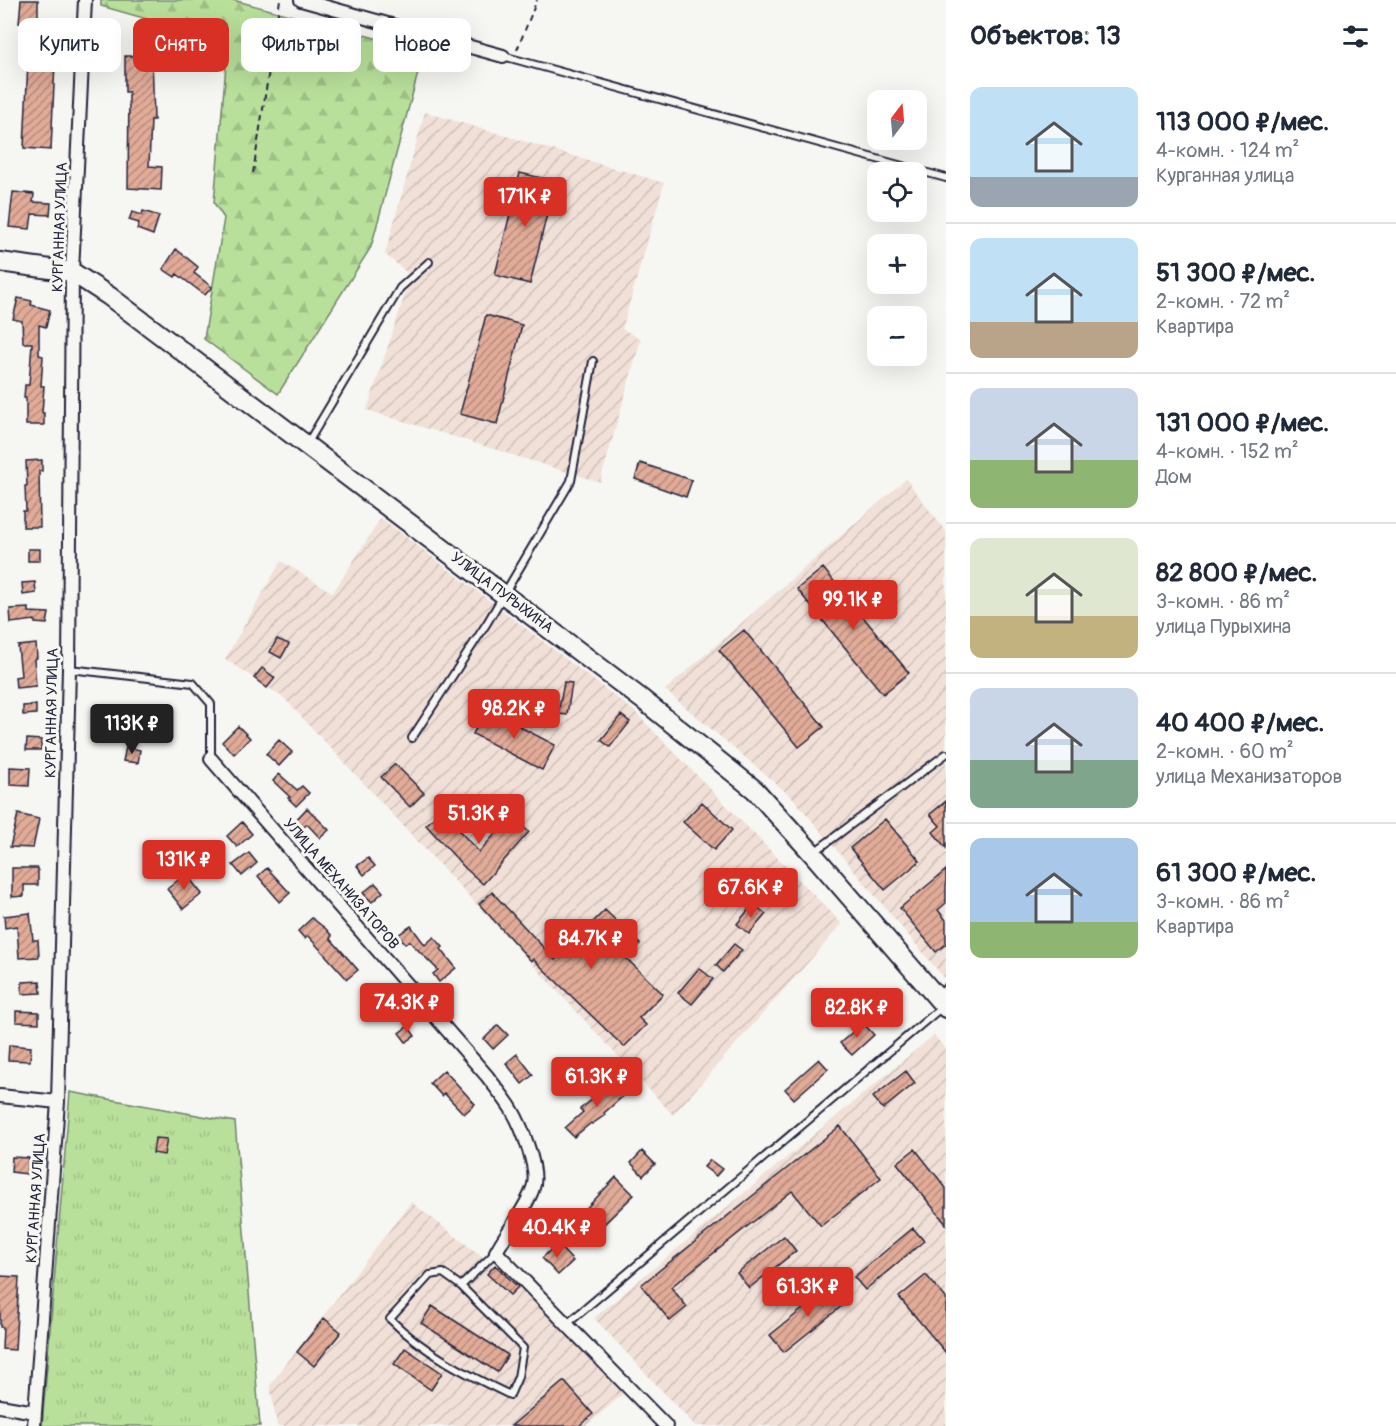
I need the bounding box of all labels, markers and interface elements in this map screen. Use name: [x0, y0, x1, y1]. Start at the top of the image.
chip: Купить: [18, 18, 121, 72]
chip: Снять: [133, 18, 229, 72]
chip: Фильтры: [241, 18, 361, 72]
chip: Новое: [373, 18, 471, 72]
text: Объектов: 13: [970, 20, 1121, 52]
icon: filters: [1339, 20, 1372, 53]
north arrow: [867, 90, 927, 150]
map controls: [867, 90, 927, 366]
text: 113 000 ₽/мес.: [1156, 106, 1329, 138]
icon: home: [1018, 111, 1090, 183]
text: 4-комн. · 124 m²: [1156, 138, 1299, 163]
street label: КУРГАННАЯ УЛИЦА: [48, 161, 72, 292]
button: locate: [867, 162, 927, 222]
text: Курганная улица: [1156, 163, 1294, 188]
pin: 171K ₽: [476, 177, 574, 228]
text: 171K ₽: [498, 184, 552, 209]
button: +: [867, 234, 927, 294]
text: 51 300 ₽/мес.: [1156, 257, 1315, 289]
icon: home: [1018, 262, 1090, 334]
text: 2-комн. · 72 m²: [1156, 289, 1290, 314]
button: −: [867, 306, 927, 366]
text: Квартира: [1156, 314, 1234, 339]
text: 131 000 ₽/мес.: [1156, 407, 1329, 439]
icon: home: [1018, 412, 1090, 484]
text: 4-комн. · 152 m²: [1156, 439, 1299, 464]
text: Дом: [1156, 464, 1192, 489]
street label: УЛИЦА ПУРЫХИНА: [447, 548, 557, 638]
text: 82 800 ₽/мес.: [1156, 557, 1317, 589]
icon: home: [1018, 562, 1090, 634]
pin: 99.1K ₽: [798, 580, 908, 631]
text: 99.1K ₽: [822, 587, 884, 612]
text: 3-комн. · 86 m²: [1156, 589, 1290, 614]
text: улица Пурыхина: [1156, 614, 1291, 639]
street label: КУРГАННАЯ УЛИЦА: [41, 648, 63, 778]
pin: 98.2K ₽: [459, 689, 569, 740]
text: 98.2K ₽: [482, 696, 546, 721]
pin: 113K ₽: [83, 704, 181, 755]
text: 40 400 ₽/мес.: [1156, 707, 1325, 739]
text: 113K ₽: [104, 711, 160, 736]
icon: home: [1018, 712, 1090, 784]
text: 2-комн. · 60 m²: [1156, 739, 1294, 764]
text: улица Механизаторов: [1156, 764, 1342, 789]
pin: 51.3K ₽: [424, 794, 534, 845]
text: 51.3K ₽: [448, 801, 510, 826]
street label: УЛИЦА МЕХАНИЗАТОРОВ: [279, 815, 403, 953]
pin: 131K ₽: [135, 840, 233, 891]
text: 131K ₽: [156, 847, 212, 872]
text: 61 300 ₽/мес.: [1156, 857, 1316, 889]
icon: home: [1018, 862, 1090, 934]
pin: 67.6K ₽: [696, 868, 806, 919]
text: 67.6K ₽: [718, 875, 784, 900]
text: 3-комн. · 86 m²: [1156, 889, 1290, 914]
text: Квартира: [1156, 914, 1234, 939]
pin: 84.7K ₽: [536, 919, 646, 970]
text: 84.7K ₽: [558, 926, 624, 951]
pin: 74.3K ₽: [352, 983, 462, 1034]
pin: 82.8K ₽: [802, 988, 912, 1039]
text: 74.3K ₽: [374, 990, 440, 1015]
text: 82.8K ₽: [825, 995, 889, 1020]
pin: 61.3K ₽: [542, 1057, 652, 1108]
text: 61.3K ₽: [565, 1064, 629, 1089]
street label: КУРГАННАЯ УЛИЦА: [22, 1132, 50, 1264]
pin: 40.4K ₽: [502, 1208, 612, 1259]
text: 40.4K ₽: [522, 1215, 592, 1240]
pin: 61.3K ₽: [753, 1267, 863, 1318]
text: 61.3K ₽: [776, 1274, 840, 1299]

